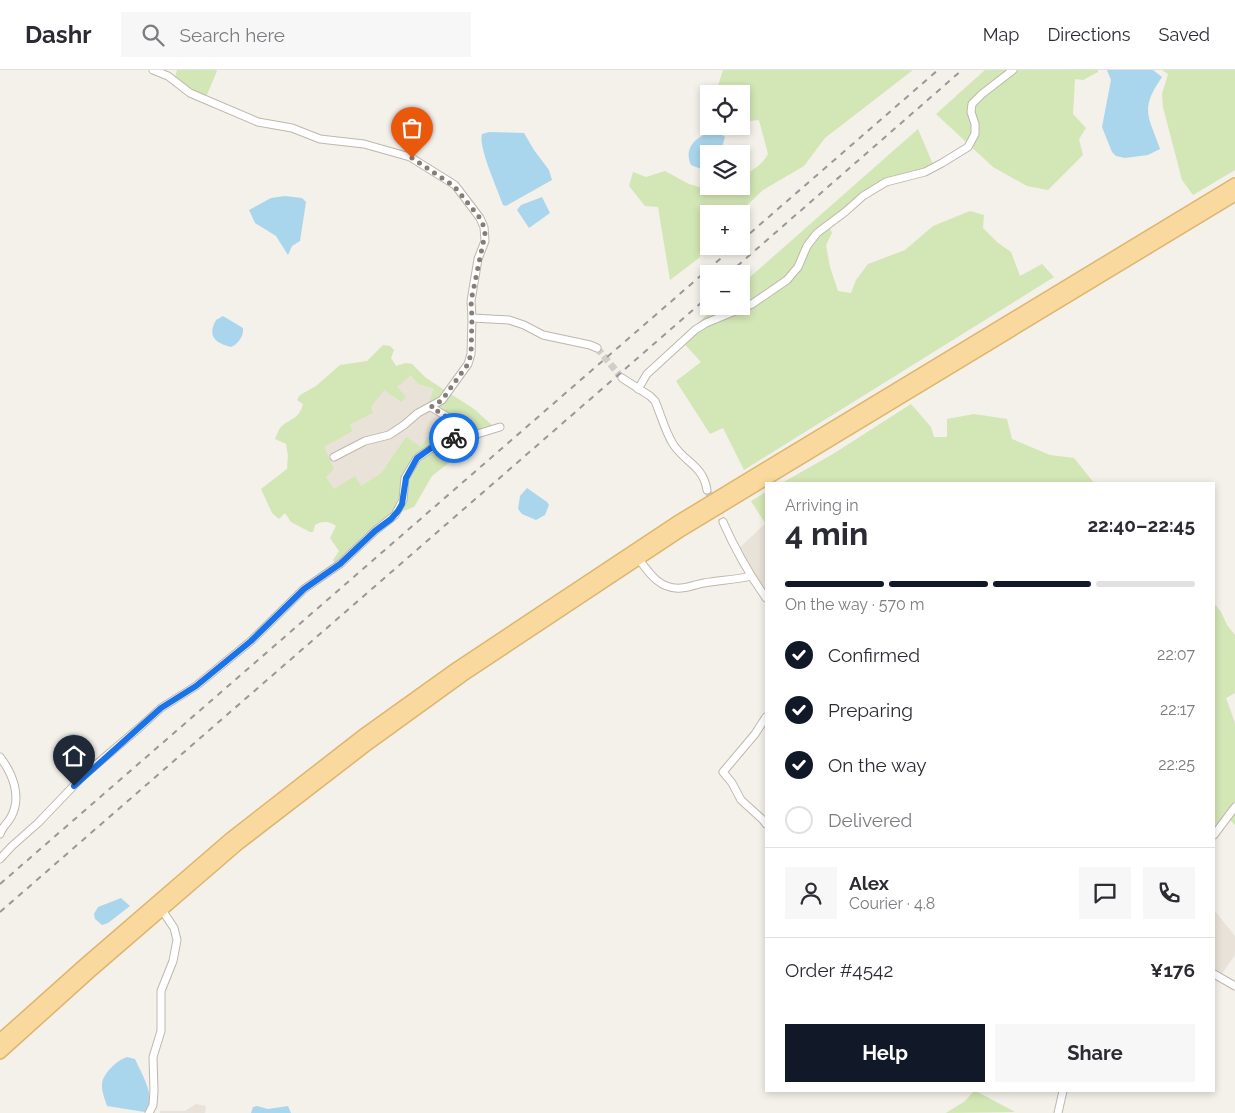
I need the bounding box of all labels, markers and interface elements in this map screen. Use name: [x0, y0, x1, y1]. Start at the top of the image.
search box: [121, 12, 471, 57]
text: Dashr: [25, 20, 91, 49]
icon: search: [139, 21, 167, 49]
text: Search here: [179, 24, 285, 46]
text: Map: [983, 24, 1019, 45]
text: Directions: [1047, 24, 1131, 45]
text: Saved: [1159, 24, 1210, 45]
map controls: [700, 85, 750, 315]
button: locate: [700, 85, 750, 135]
pin: [391, 107, 433, 158]
icon: bag: [398, 114, 426, 142]
button: layers: [700, 145, 750, 195]
button: +: [700, 205, 750, 255]
button: −: [700, 265, 750, 315]
courier: [429, 413, 479, 463]
icon: bike: [440, 424, 468, 452]
text: Arriving in: [785, 496, 859, 515]
text: 22:40–22:45: [1087, 514, 1195, 536]
text: 4 min: [785, 515, 868, 552]
text: On the way · 570 m: [785, 595, 925, 614]
icon: check: [785, 641, 813, 669]
text: Confirmed: [828, 644, 920, 666]
text: 22:07: [1157, 645, 1195, 664]
icon: check: [785, 696, 813, 724]
text: Preparing: [828, 699, 913, 721]
text: 22:17: [1160, 700, 1195, 719]
pin: [53, 735, 95, 786]
icon: home: [60, 742, 88, 770]
icon: check: [785, 751, 813, 779]
text: On the way: [828, 754, 927, 776]
text: 22:25: [1158, 755, 1195, 774]
text: Delivered: [828, 809, 912, 831]
button: person: [785, 867, 837, 919]
button: chat: [1079, 867, 1131, 919]
button: phone: [1143, 867, 1195, 919]
text: Alex: [849, 872, 889, 894]
text: Courier · 4.8: [849, 894, 935, 913]
text: Order #4542: [785, 959, 893, 981]
text: ¥176: [1150, 959, 1195, 981]
button: Help: [785, 1024, 985, 1082]
button: Share: [995, 1024, 1195, 1082]

